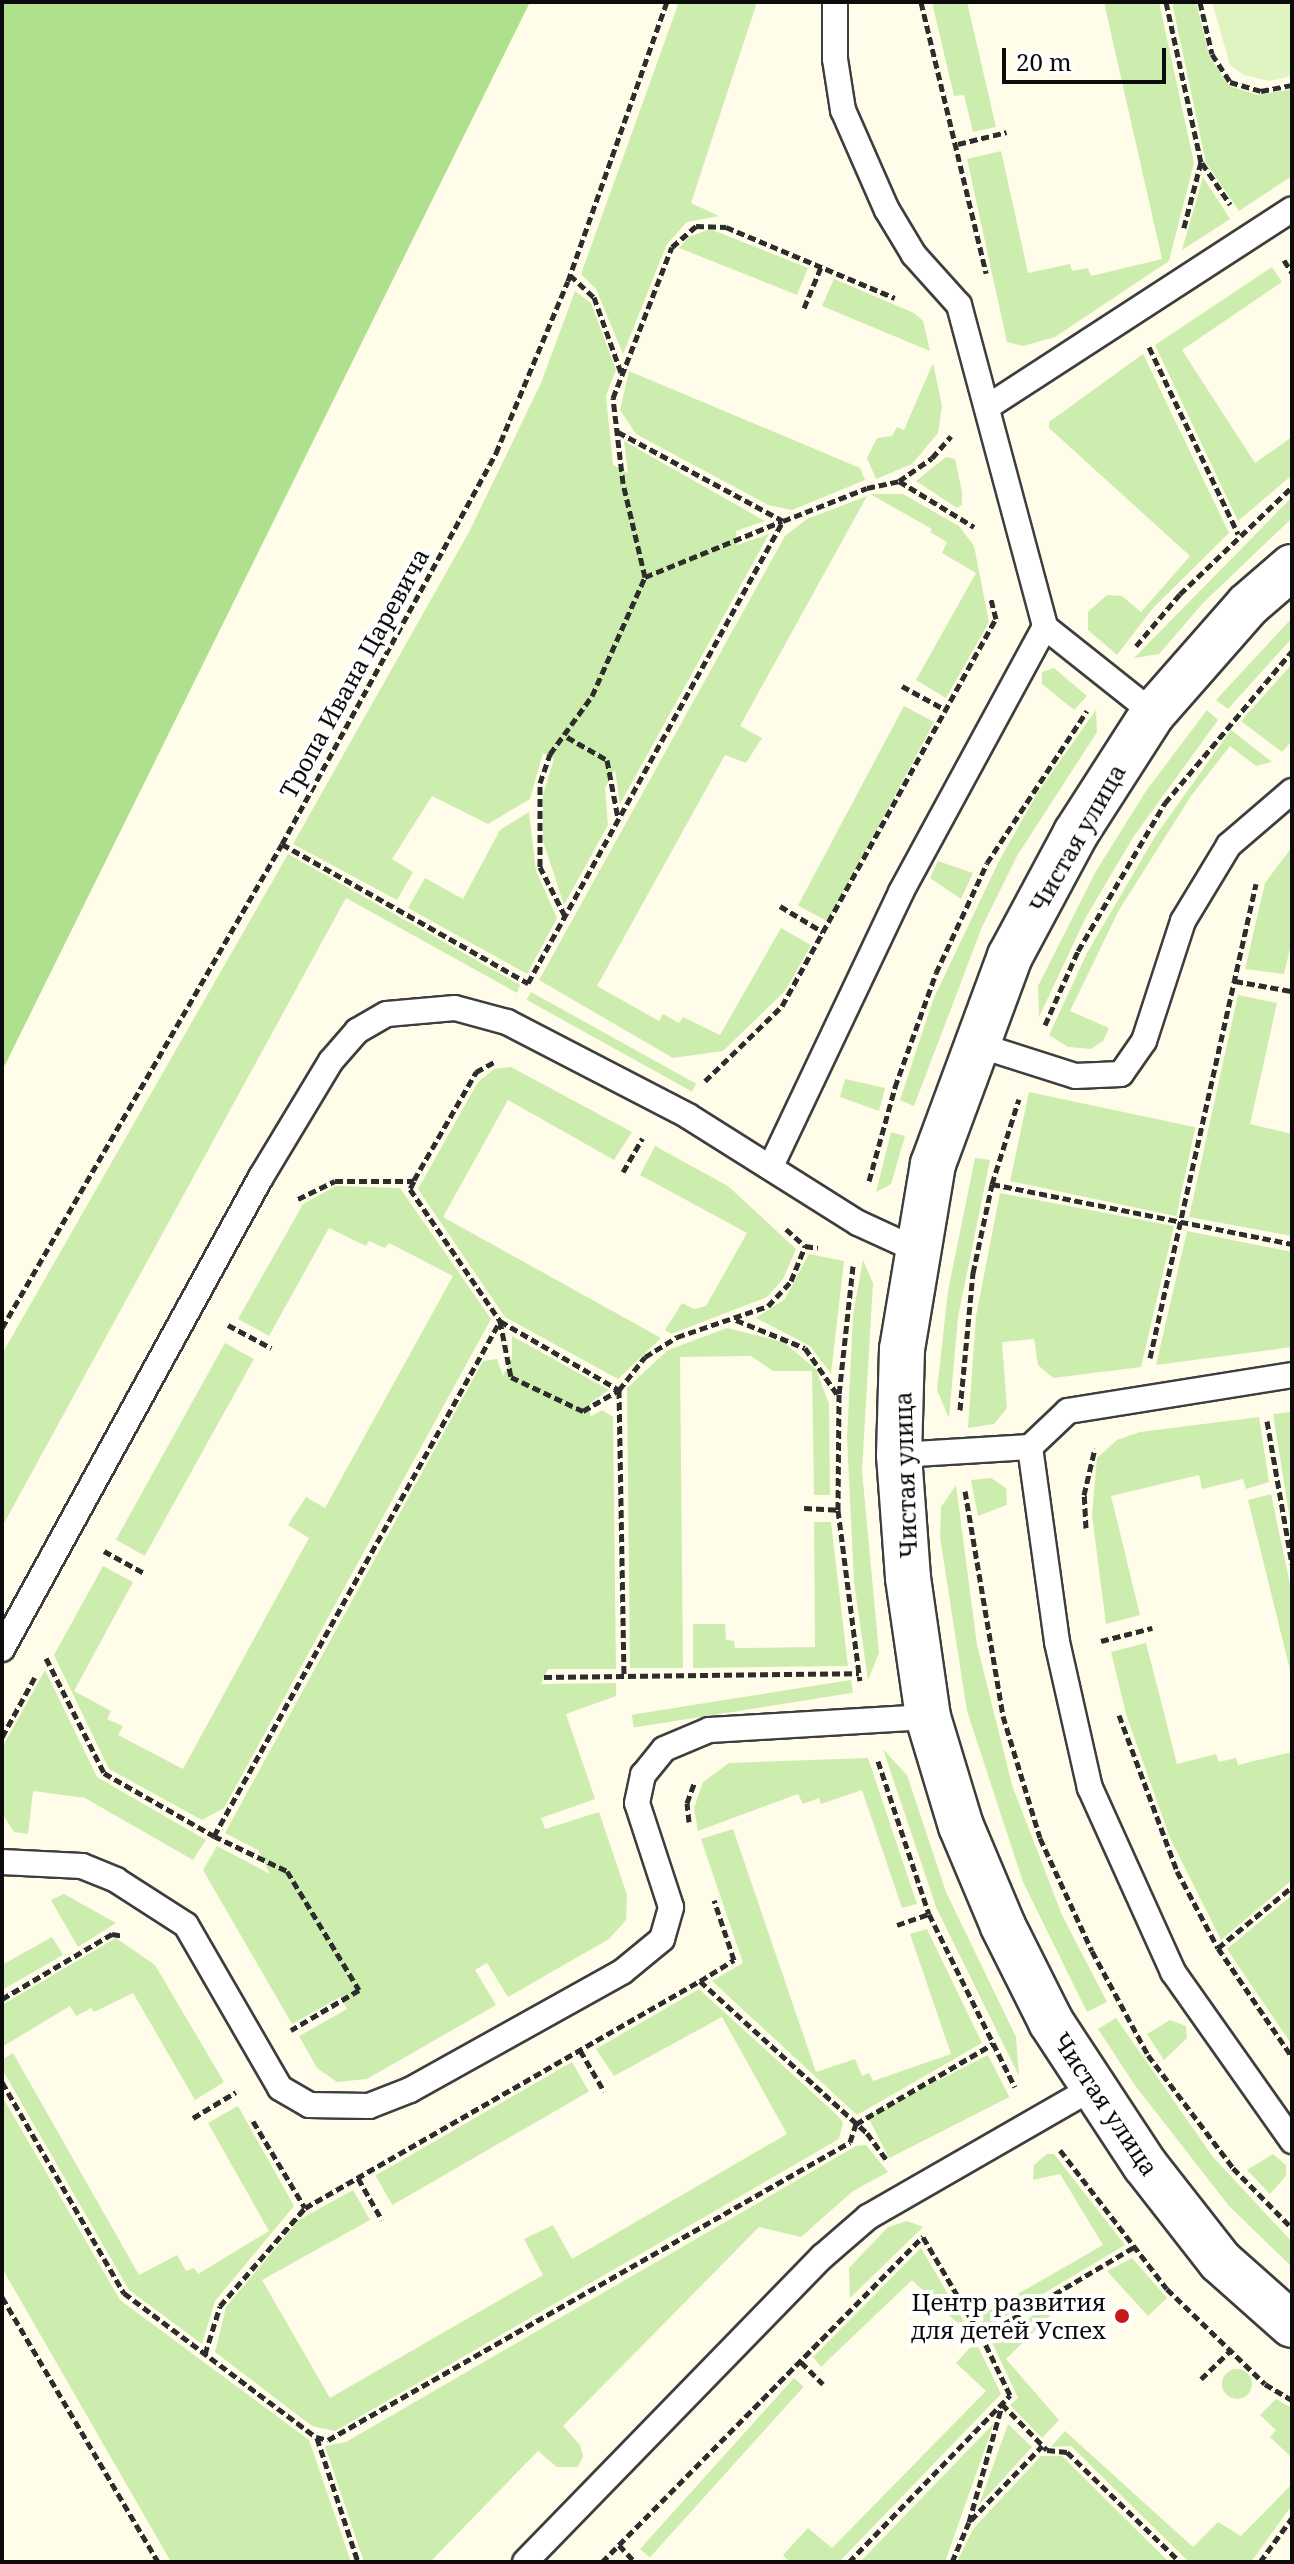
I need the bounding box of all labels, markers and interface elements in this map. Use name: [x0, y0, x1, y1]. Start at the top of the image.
scale bar: [1006, 32, 1170, 82]
text: 20 m: [1016, 45, 1072, 78]
street label: Тропа Ивана Царевича: [273, 543, 435, 803]
street label: Чистая улица: [1023, 759, 1131, 917]
street label: Чистая улица: [888, 1391, 922, 1559]
street label: Чистая улица: [1047, 2027, 1165, 2181]
place label: Центр развития для детей Успех: [911, 2288, 1106, 2344]
marker: Центр развития для детей Успех: [1113, 2307, 1131, 2325]

